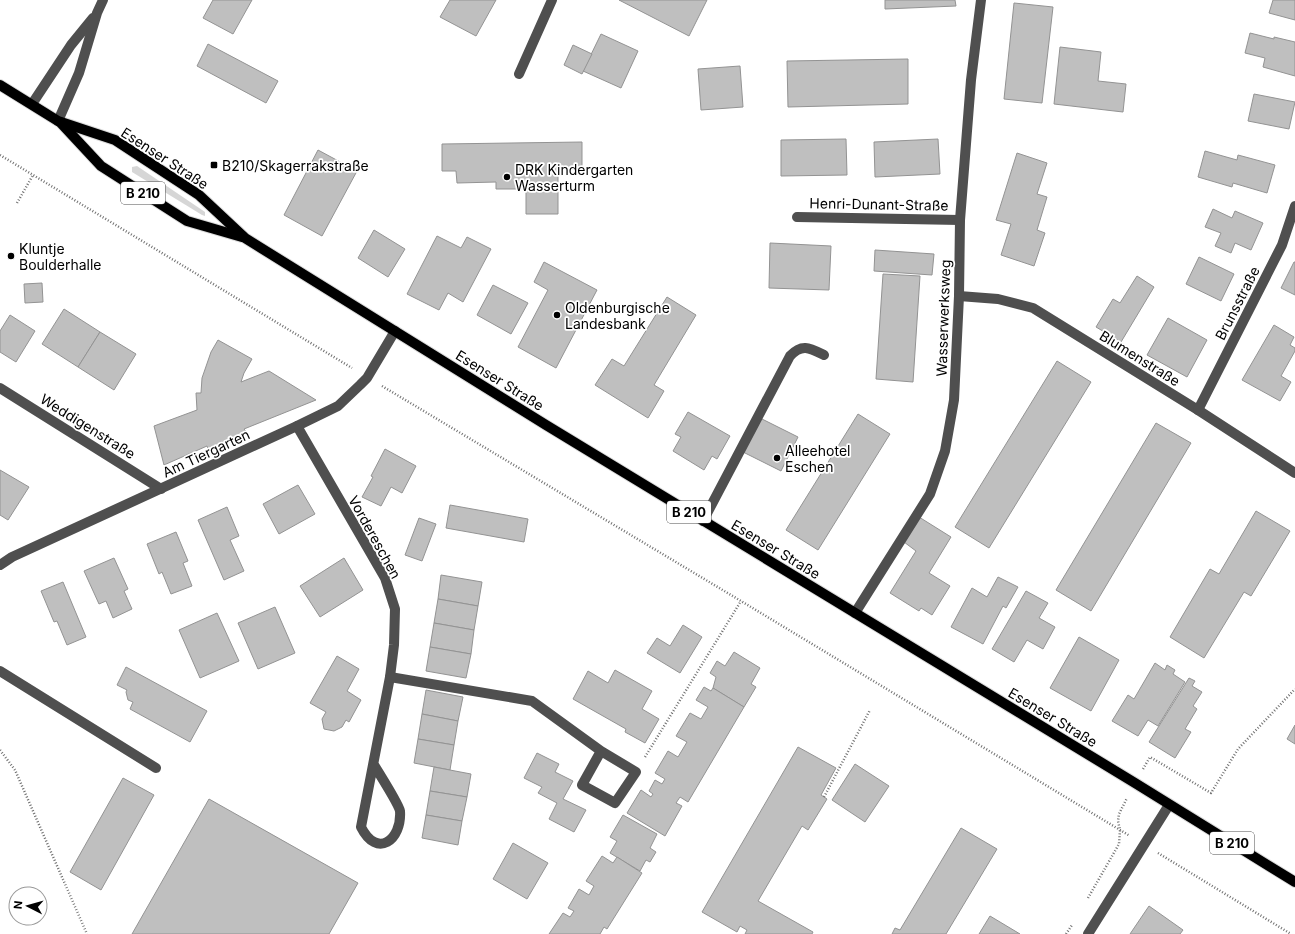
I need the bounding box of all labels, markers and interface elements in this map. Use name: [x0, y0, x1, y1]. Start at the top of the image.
street label: Esenser Straße: [118, 124, 212, 192]
place label: B210/Skagerrakstraße: [222, 157, 369, 174]
marker: B210/Skagerrakstraße: [209, 160, 219, 170]
place label: DRK Kindergarten Wasserturm: [515, 161, 633, 194]
marker: DRK Kindergarten Wasserturm: [502, 172, 512, 182]
road number: B 210: [121, 182, 165, 204]
street label: Henri-Dunant-Straße: [809, 194, 949, 214]
place label: Kluntje Boulderhalle: [19, 240, 102, 273]
marker: Kluntje Boulderhalle: [6, 251, 16, 261]
street label: Wasserwerksweg: [932, 259, 954, 377]
street label: Brunsstraße: [1211, 263, 1263, 343]
place label: Oldenburgische Landesbank: [565, 299, 670, 332]
marker: Oldenburgische Landesbank: [552, 310, 562, 320]
street label: Blumenstraße: [1097, 327, 1183, 389]
street label: Esenser Straße: [453, 346, 547, 414]
street label: Weddigenstraße: [37, 390, 139, 462]
street label: Am Tiergarten: [160, 425, 252, 481]
place label: Alleehotel Eschen: [785, 442, 850, 475]
marker: Alleehotel Eschen: [772, 453, 782, 463]
street label: Vordereschen: [345, 492, 405, 582]
road number: B 210: [667, 501, 711, 523]
street label: Esenser Straße: [729, 516, 823, 582]
street label: Esenser Straße: [1006, 684, 1100, 750]
road number: B 210: [1210, 832, 1254, 854]
north arrow: [8, 886, 48, 926]
text: N: [11, 900, 25, 910]

